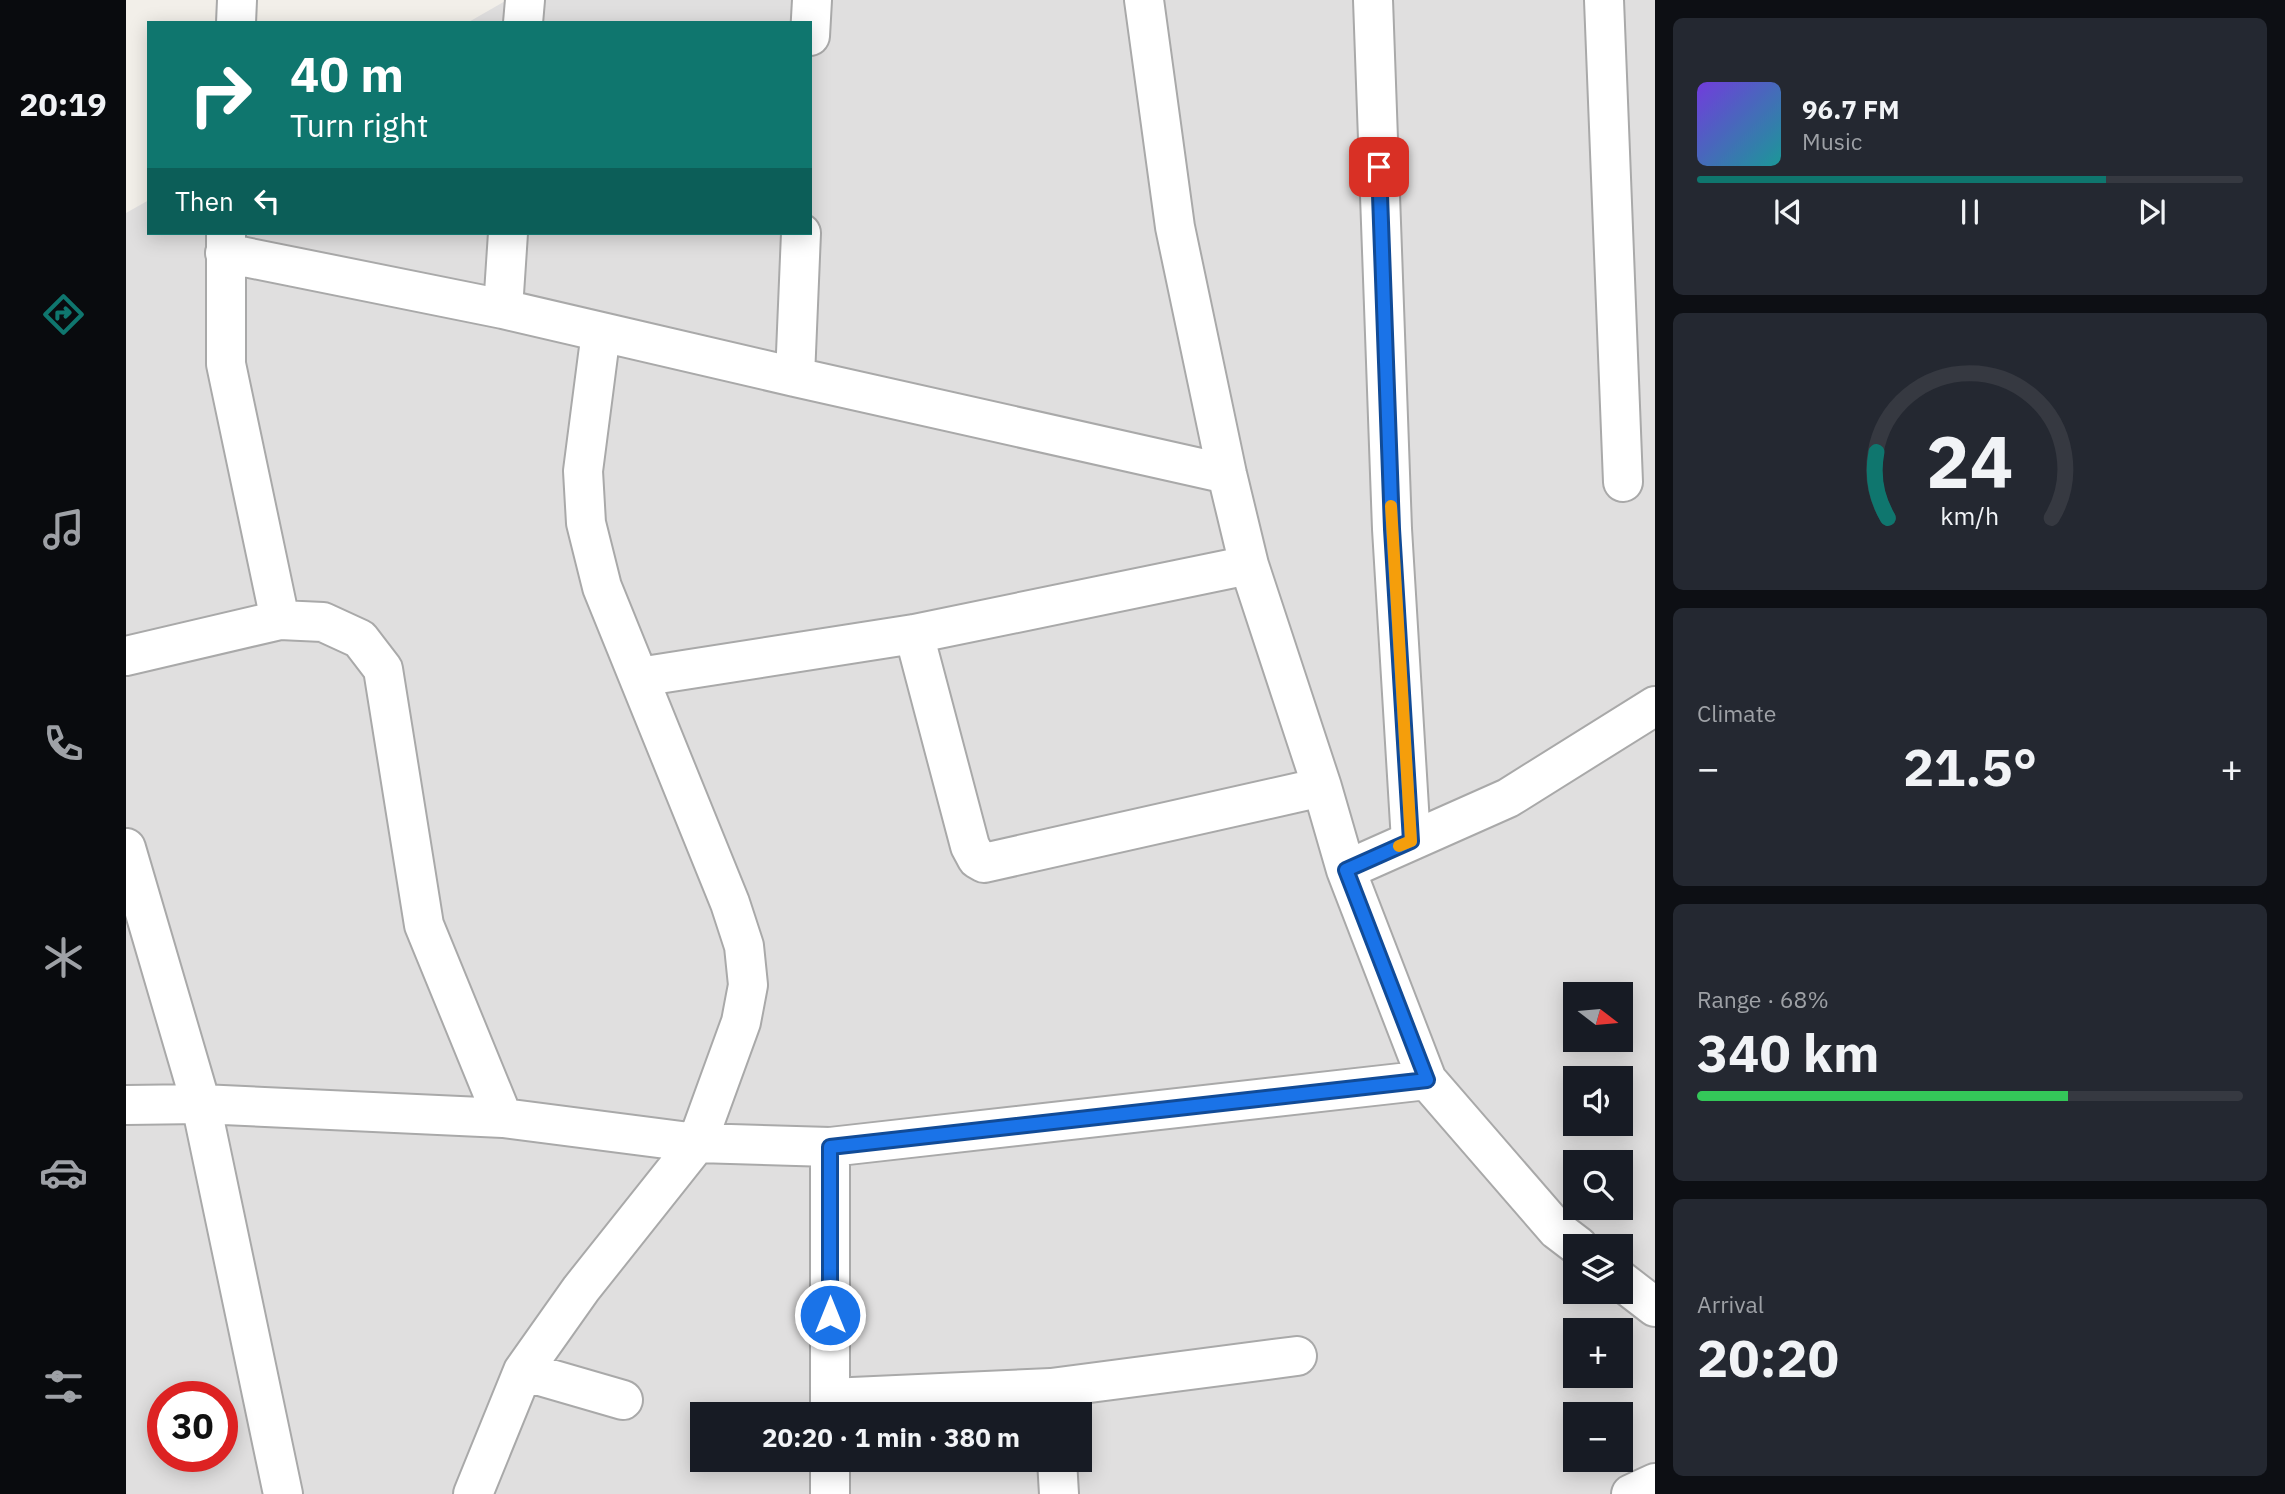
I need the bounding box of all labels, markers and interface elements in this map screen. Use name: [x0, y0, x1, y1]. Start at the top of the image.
text: 40 m: [290, 42, 404, 105]
icon: right: [175, 49, 266, 140]
text: 20:19: [19, 83, 107, 125]
text: 96.7 FM: [1802, 92, 1900, 126]
text: Turn right: [290, 104, 428, 146]
text: Music: [1802, 126, 1862, 156]
pin: [1349, 137, 1409, 197]
icon: arrive: [1360, 148, 1398, 186]
icon: left: [248, 182, 286, 220]
text: Then: [175, 184, 234, 218]
icon: previous: [1769, 193, 1807, 231]
icon: pause: [1951, 193, 1989, 231]
icon: next: [2133, 193, 2171, 231]
icon: directions: [39, 290, 88, 339]
text: 24: [1926, 413, 2014, 508]
text: km/h: [1941, 499, 1999, 532]
icon: music: [39, 505, 88, 554]
text: Climate: [1697, 698, 1776, 728]
icon: phone: [39, 719, 88, 768]
text: 21.5°: [1903, 733, 2037, 800]
text: −: [1697, 743, 1720, 792]
text: +: [2220, 743, 2243, 792]
icon: climate: [39, 933, 88, 982]
north arrow: [1563, 982, 1633, 1052]
map controls: [1563, 982, 1633, 1472]
text: Range · 68%: [1697, 984, 1829, 1014]
text: 340 km: [1697, 1019, 1879, 1086]
button: sound: [1563, 1066, 1633, 1136]
icon: car: [39, 1148, 88, 1197]
button: search: [1563, 1150, 1633, 1220]
button: layers: [1563, 1234, 1633, 1304]
position arrow: [793, 1278, 867, 1352]
text: Arrival: [1697, 1289, 1764, 1319]
button: +: [1563, 1318, 1633, 1388]
text: 20:20: [1697, 1324, 1839, 1391]
icon: filters: [39, 1362, 88, 1411]
speed limit sign: 30: [147, 1381, 238, 1472]
button: −: [1563, 1402, 1633, 1472]
text: 20:20 · 1 min · 380 m: [762, 1420, 1020, 1454]

